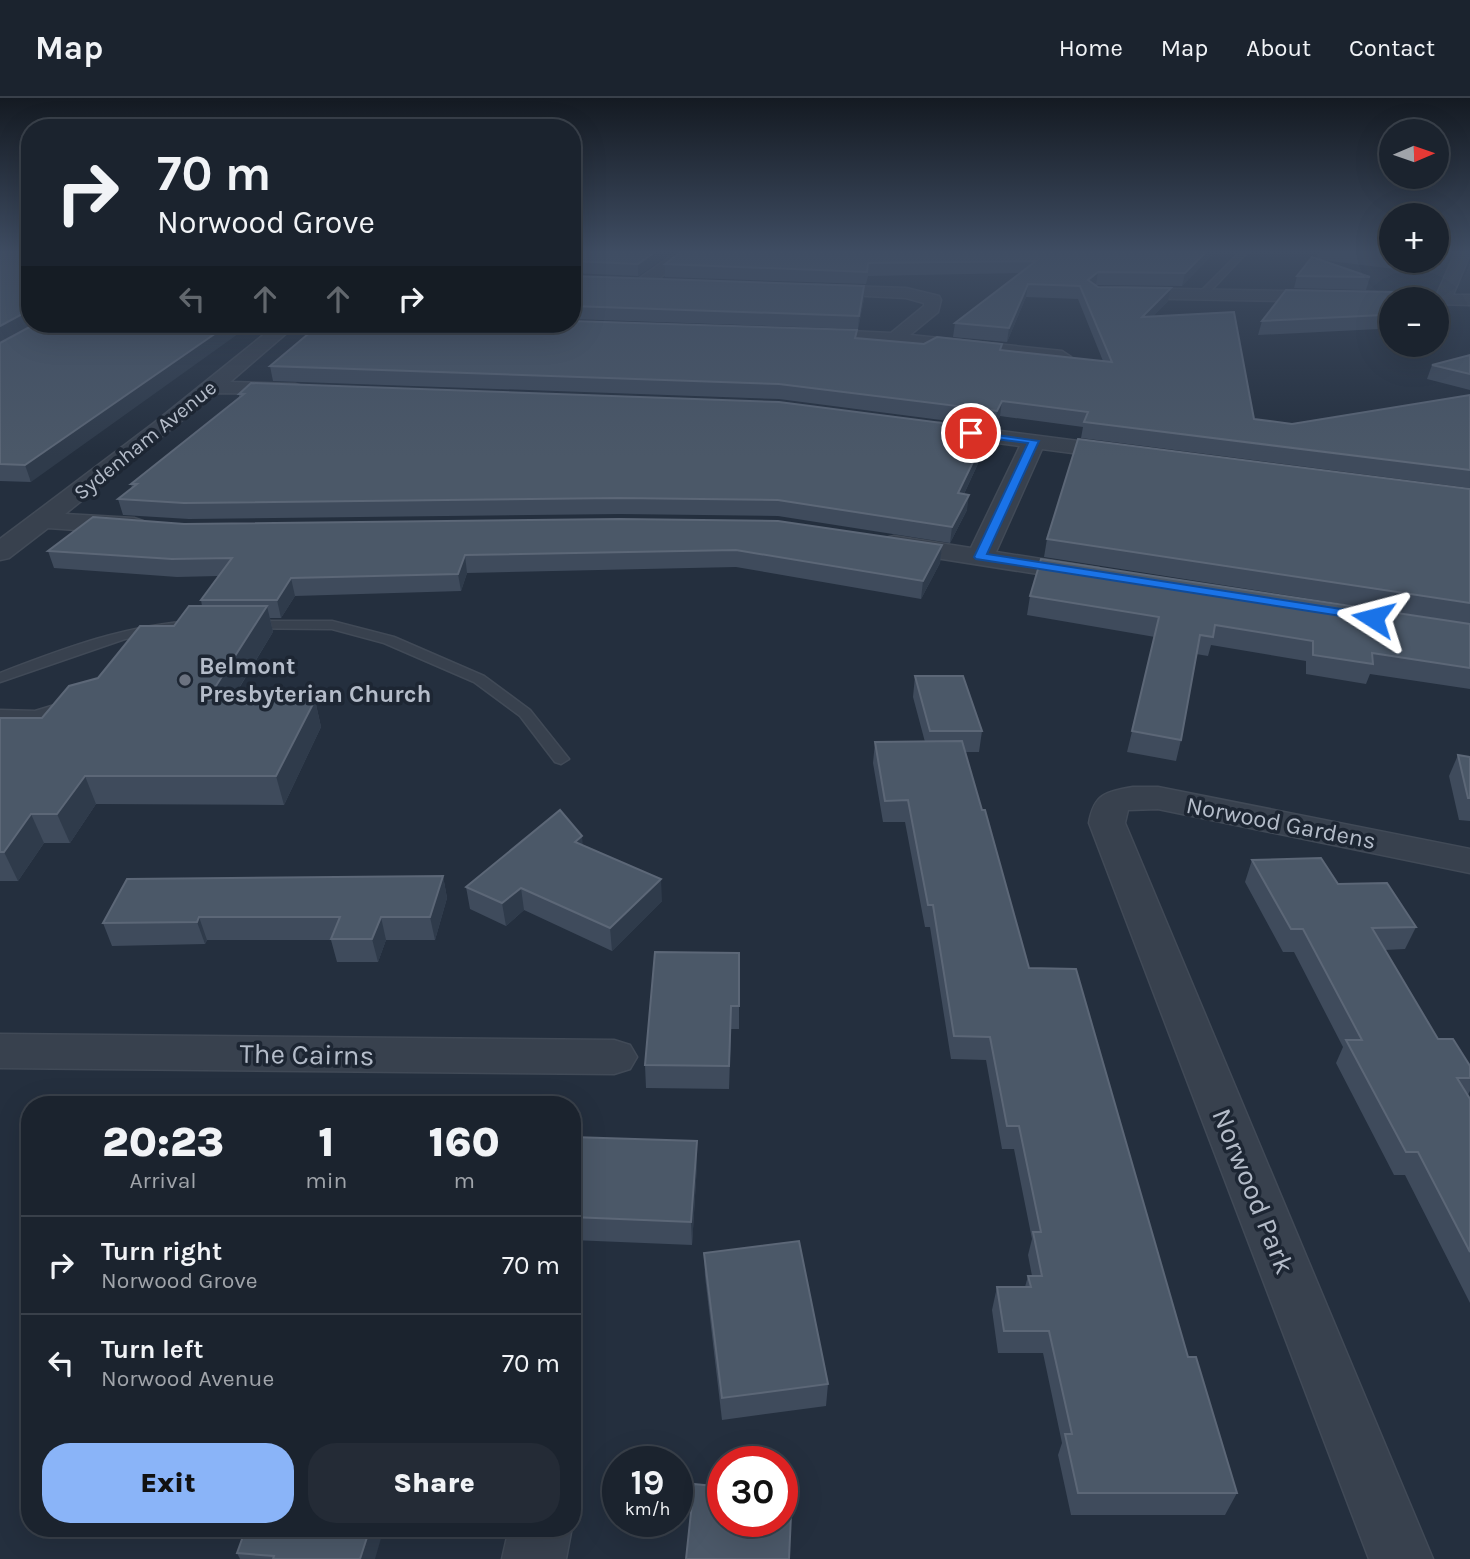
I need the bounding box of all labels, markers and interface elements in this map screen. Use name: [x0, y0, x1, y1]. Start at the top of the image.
text: Map: [35, 29, 103, 67]
text: Home: [1059, 34, 1123, 62]
text: Map: [1161, 34, 1208, 62]
text: About: [1246, 34, 1311, 62]
text: Contact: [1349, 34, 1435, 62]
north arrow: [1379, 119, 1449, 189]
map controls: [1379, 119, 1449, 357]
text: 70 m: [157, 145, 271, 202]
icon: right: [42, 147, 133, 238]
button: +: [1379, 203, 1449, 273]
text: Norwood Grove: [157, 204, 375, 241]
icon: left: [173, 280, 211, 318]
icon: ahead: [246, 280, 284, 318]
icon: ahead: [319, 280, 357, 318]
icon: right: [392, 280, 430, 318]
button: −: [1379, 287, 1449, 357]
street label: Sydenham Avenue: [69, 375, 221, 505]
pin: [941, 403, 1001, 463]
icon: arrive: [952, 414, 990, 452]
position arrow: [1336, 581, 1410, 655]
place label: Belmont Presbyterian Church: [199, 652, 431, 708]
marker: Belmont Presbyterian Church: [177, 672, 193, 688]
street label: Norwood Gardens: [1184, 791, 1378, 855]
street label: The Cairns: [239, 1037, 375, 1072]
street label: Norwood Park: [1205, 1104, 1302, 1279]
text: 20:23: [102, 1117, 224, 1167]
text: 1: [318, 1117, 334, 1167]
text: 160: [428, 1117, 500, 1167]
text: Arrival: [129, 1167, 197, 1194]
text: min: [305, 1167, 347, 1194]
text: m: [453, 1167, 475, 1194]
text: Turn right: [101, 1236, 222, 1267]
icon: right: [42, 1246, 80, 1284]
text: 70 m: [502, 1250, 560, 1281]
text: Norwood Grove: [101, 1267, 258, 1294]
text: Turn left: [101, 1334, 203, 1365]
icon: left: [42, 1344, 80, 1382]
text: 70 m: [502, 1348, 560, 1379]
text: Norwood Avenue: [101, 1365, 274, 1392]
button: Exit: [42, 1443, 294, 1523]
button: Share: [308, 1443, 560, 1523]
speed limit sign: 30: [707, 1446, 798, 1537]
text: 19: [631, 1462, 664, 1503]
text: km/h: [625, 1498, 670, 1520]

